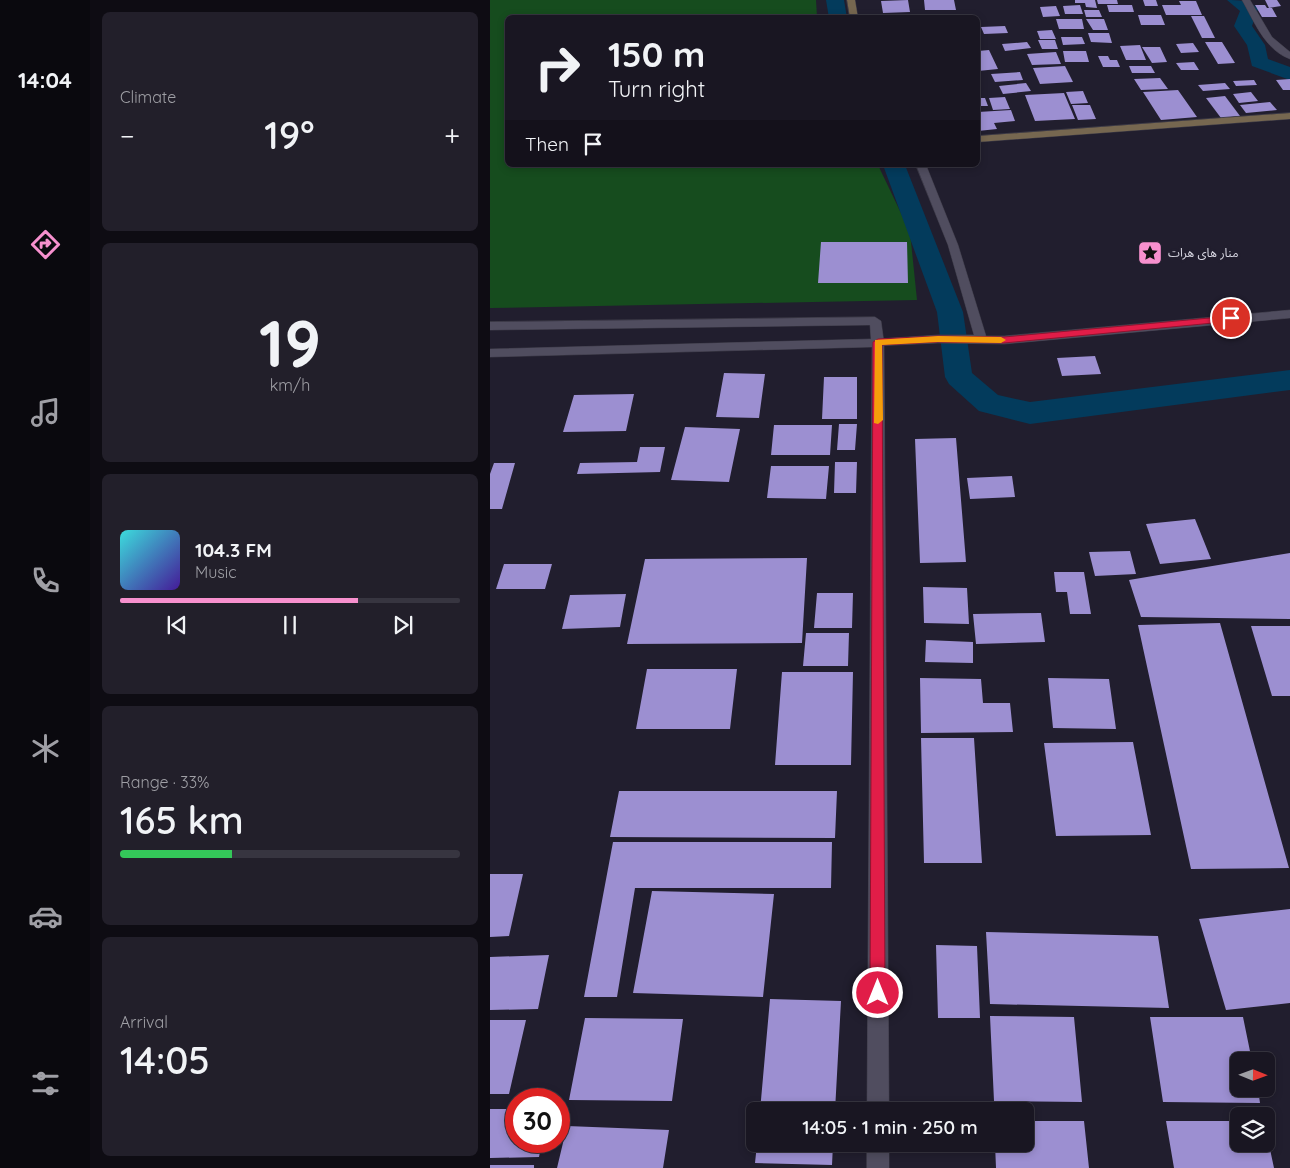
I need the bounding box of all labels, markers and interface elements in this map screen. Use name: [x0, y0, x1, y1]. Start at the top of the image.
text: 150 m: [608, 32, 705, 76]
icon: right: [525, 35, 590, 100]
text: 14:04: [18, 66, 72, 94]
text: Turn right: [608, 75, 705, 103]
text: Climate: [120, 87, 176, 107]
text: 19°: [264, 111, 314, 159]
text: −: [120, 118, 135, 153]
text: +: [444, 118, 460, 153]
icon: arrive: [579, 130, 607, 158]
text: Then: [525, 132, 569, 156]
icon: directions: [28, 227, 63, 262]
place icon: منار های هرات: [1137, 240, 1163, 266]
place label: منار های هرات: [1168, 245, 1238, 260]
pin: [1210, 297, 1252, 339]
text: 19: [259, 302, 321, 383]
icon: arrive: [1217, 304, 1245, 332]
text: km/h: [270, 375, 310, 395]
icon: music: [28, 395, 63, 430]
text: 104.3 FM: [195, 538, 272, 562]
text: Music: [195, 562, 237, 582]
icon: phone: [28, 563, 63, 598]
icon: previous: [163, 611, 191, 639]
icon: pause: [276, 611, 304, 639]
icon: next: [389, 611, 417, 639]
icon: climate: [28, 731, 63, 766]
text: Range · 33%: [120, 772, 209, 792]
text: 165 km: [120, 796, 244, 844]
icon: car: [28, 899, 63, 934]
position arrow: [851, 966, 903, 1018]
text: Arrival: [120, 1012, 168, 1032]
text: 14:05: [120, 1036, 210, 1084]
north arrow: [1230, 1052, 1275, 1098]
map controls: [1230, 1052, 1275, 1152]
icon: filters: [28, 1066, 63, 1101]
speed limit sign: 30: [505, 1088, 570, 1153]
button: layers: [1230, 1107, 1275, 1152]
text: 14:05 · 1 min · 250 m: [802, 1115, 978, 1139]

